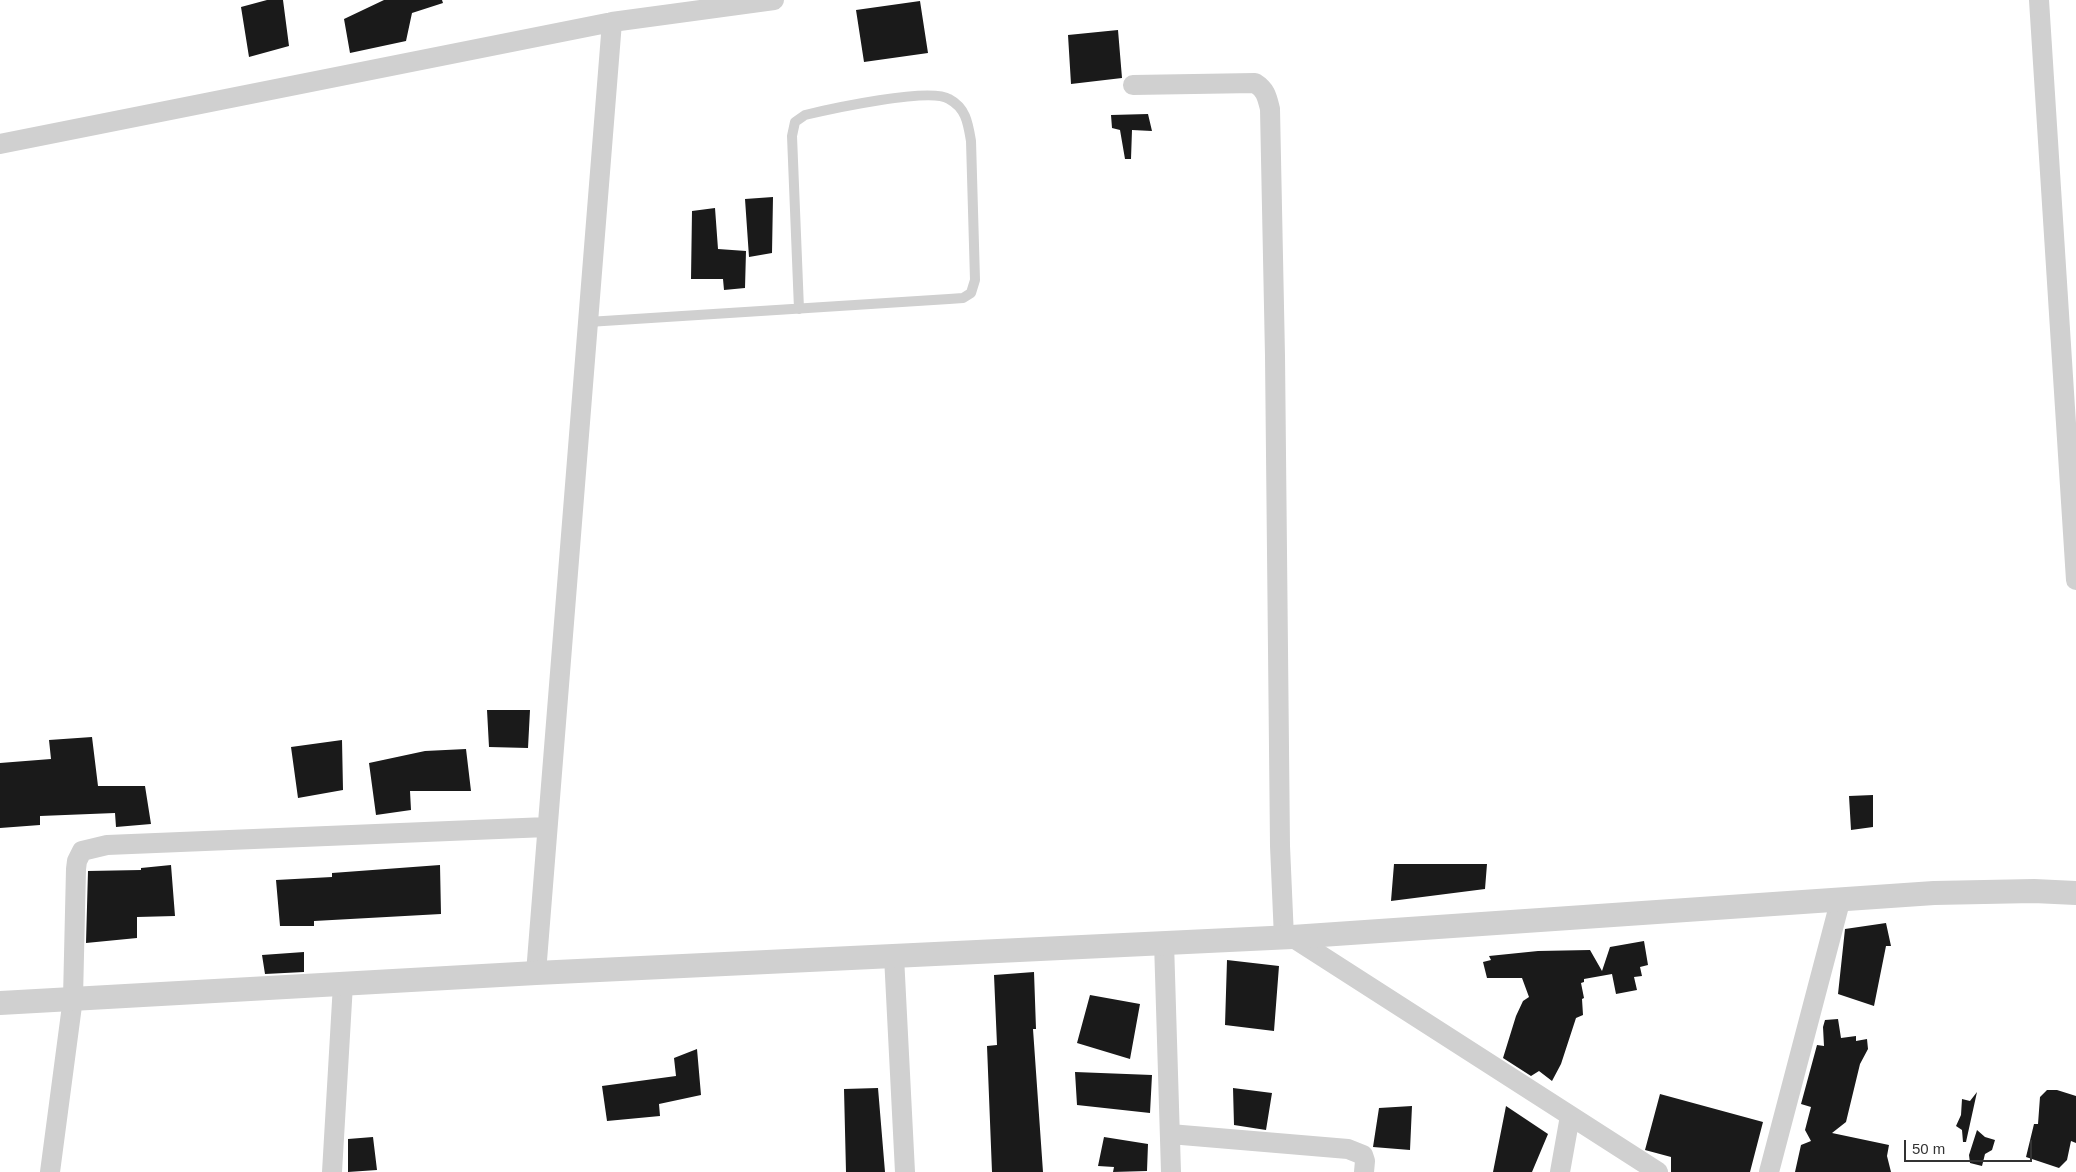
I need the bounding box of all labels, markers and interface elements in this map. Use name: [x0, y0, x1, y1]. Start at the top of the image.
scale bar: [1906, 1130, 2034, 1162]
text: 50 m: [1912, 1140, 1945, 1157]

